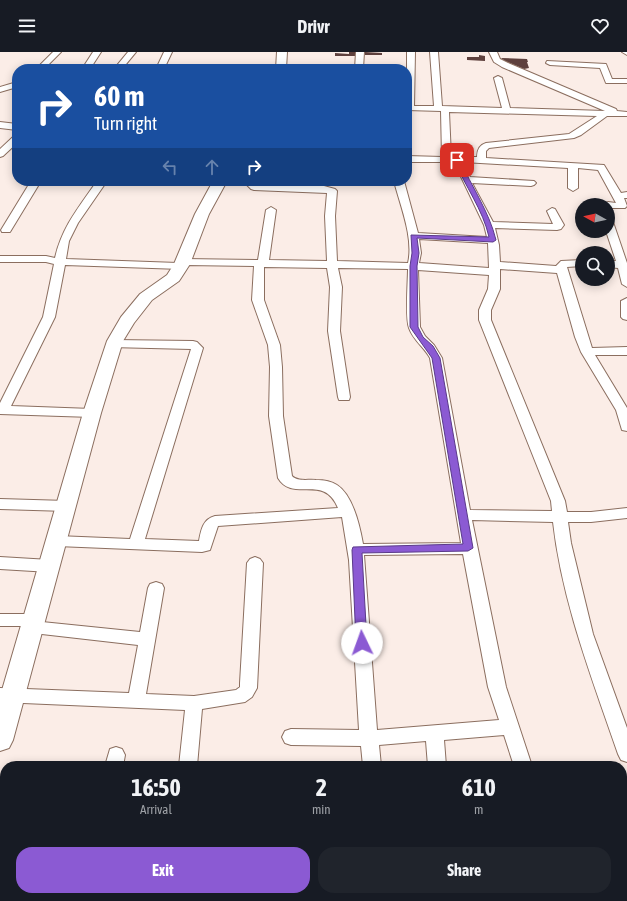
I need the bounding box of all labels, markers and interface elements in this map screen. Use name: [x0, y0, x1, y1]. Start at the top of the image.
icon: menu: [16, 15, 38, 37]
icon: heart: [589, 15, 611, 37]
text: Drivr: [297, 16, 330, 37]
icon: right: [28, 80, 80, 132]
text: 60 m: [94, 80, 144, 112]
text: Turn right: [94, 113, 157, 134]
pin: [440, 143, 474, 177]
icon: arrive: [446, 149, 468, 171]
icon: left: [159, 156, 181, 178]
icon: ahead: [201, 156, 223, 178]
icon: right: [243, 156, 265, 178]
north arrow: [575, 198, 615, 238]
map controls: [575, 198, 615, 286]
button: search: [575, 246, 615, 286]
position arrow: [341, 622, 383, 664]
text: 16:50: [131, 774, 181, 801]
text: 2: [316, 774, 327, 801]
text: 610: [462, 774, 496, 801]
text: Arrival: [140, 802, 172, 817]
text: min: [312, 802, 331, 817]
text: m: [474, 802, 483, 817]
button: Exit: [16, 847, 310, 893]
button: Share: [318, 847, 611, 893]

